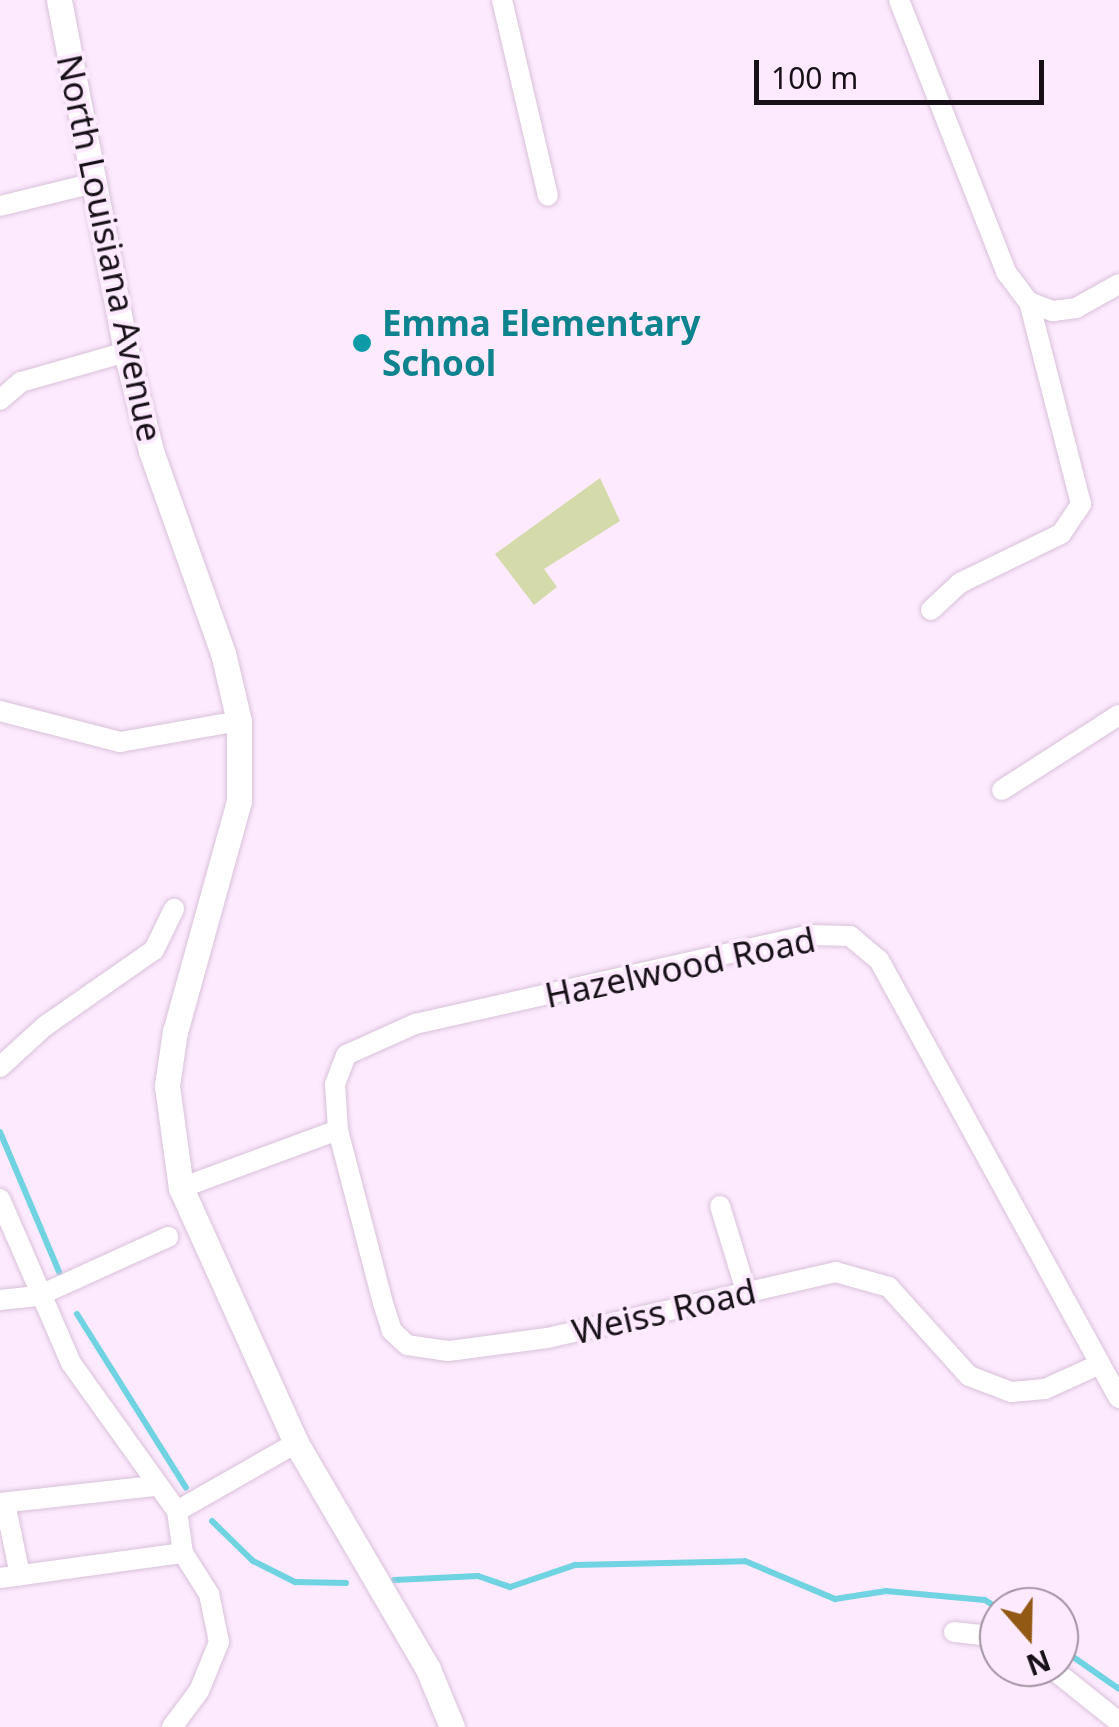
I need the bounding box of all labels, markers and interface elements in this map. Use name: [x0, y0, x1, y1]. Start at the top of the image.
scale bar: [759, 40, 1049, 102]
street label: North Louisiana Avenue: [48, 51, 172, 445]
text: 100 m: [771, 57, 858, 98]
place label: Emma Elementary School: [382, 302, 700, 384]
marker: Emma Elementary School: [351, 332, 373, 354]
street label: Hazelwood Road: [541, 918, 819, 1016]
street label: Weiss Road: [568, 1269, 760, 1353]
north arrow: [979, 1587, 1079, 1687]
text: N: [1021, 1642, 1056, 1685]

